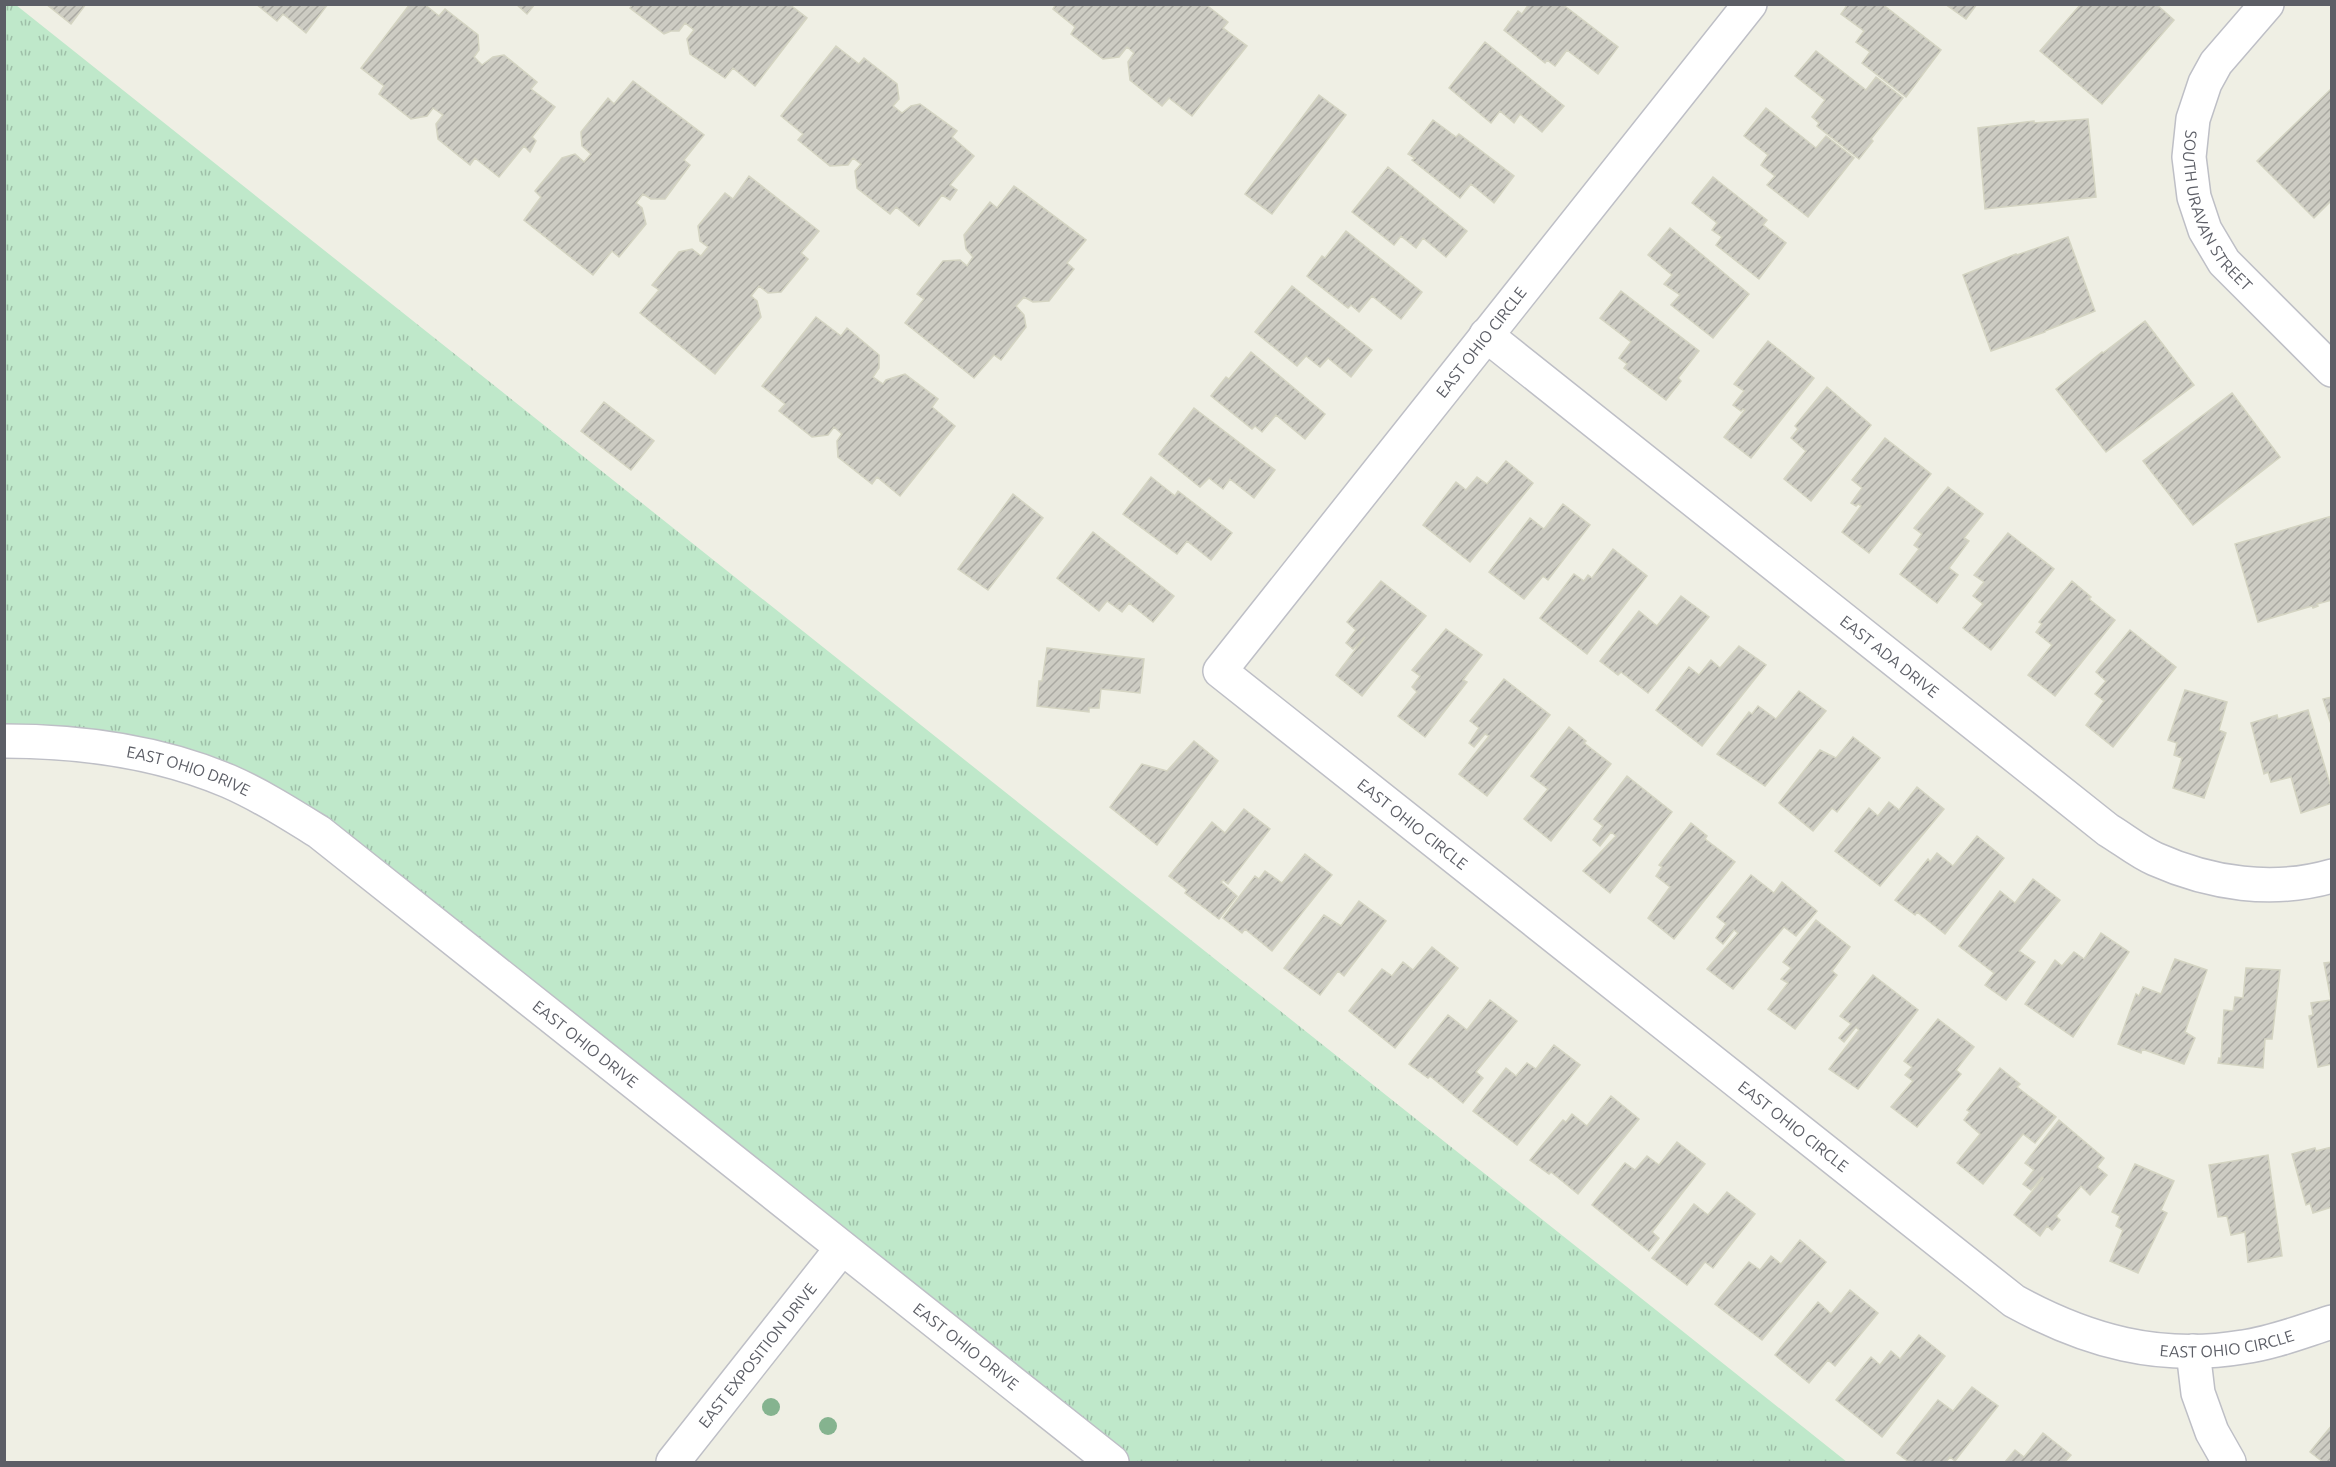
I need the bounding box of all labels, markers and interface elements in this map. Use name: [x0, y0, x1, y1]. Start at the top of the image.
street label: SOUTH URAVAN STREET: [2180, 130, 2256, 294]
street label: EAST OHIO CIRCLE: [1432, 283, 1530, 401]
street label: EAST ADA DRIVE: [1837, 612, 1943, 701]
street label: EAST OHIO DRIVE: [125, 742, 253, 799]
street label: EAST OHIO CIRCLE: [1354, 775, 1471, 873]
street label: EAST OHIO DRIVE: [529, 997, 642, 1091]
street label: EAST OHIO CIRCLE: [1735, 1077, 1852, 1175]
street label: EAST EXPOSITION DRIVE: [695, 1279, 820, 1431]
street label: EAST OHIO DRIVE: [910, 1299, 1022, 1393]
street label: EAST OHIO CIRCLE: [2159, 1326, 2296, 1360]

